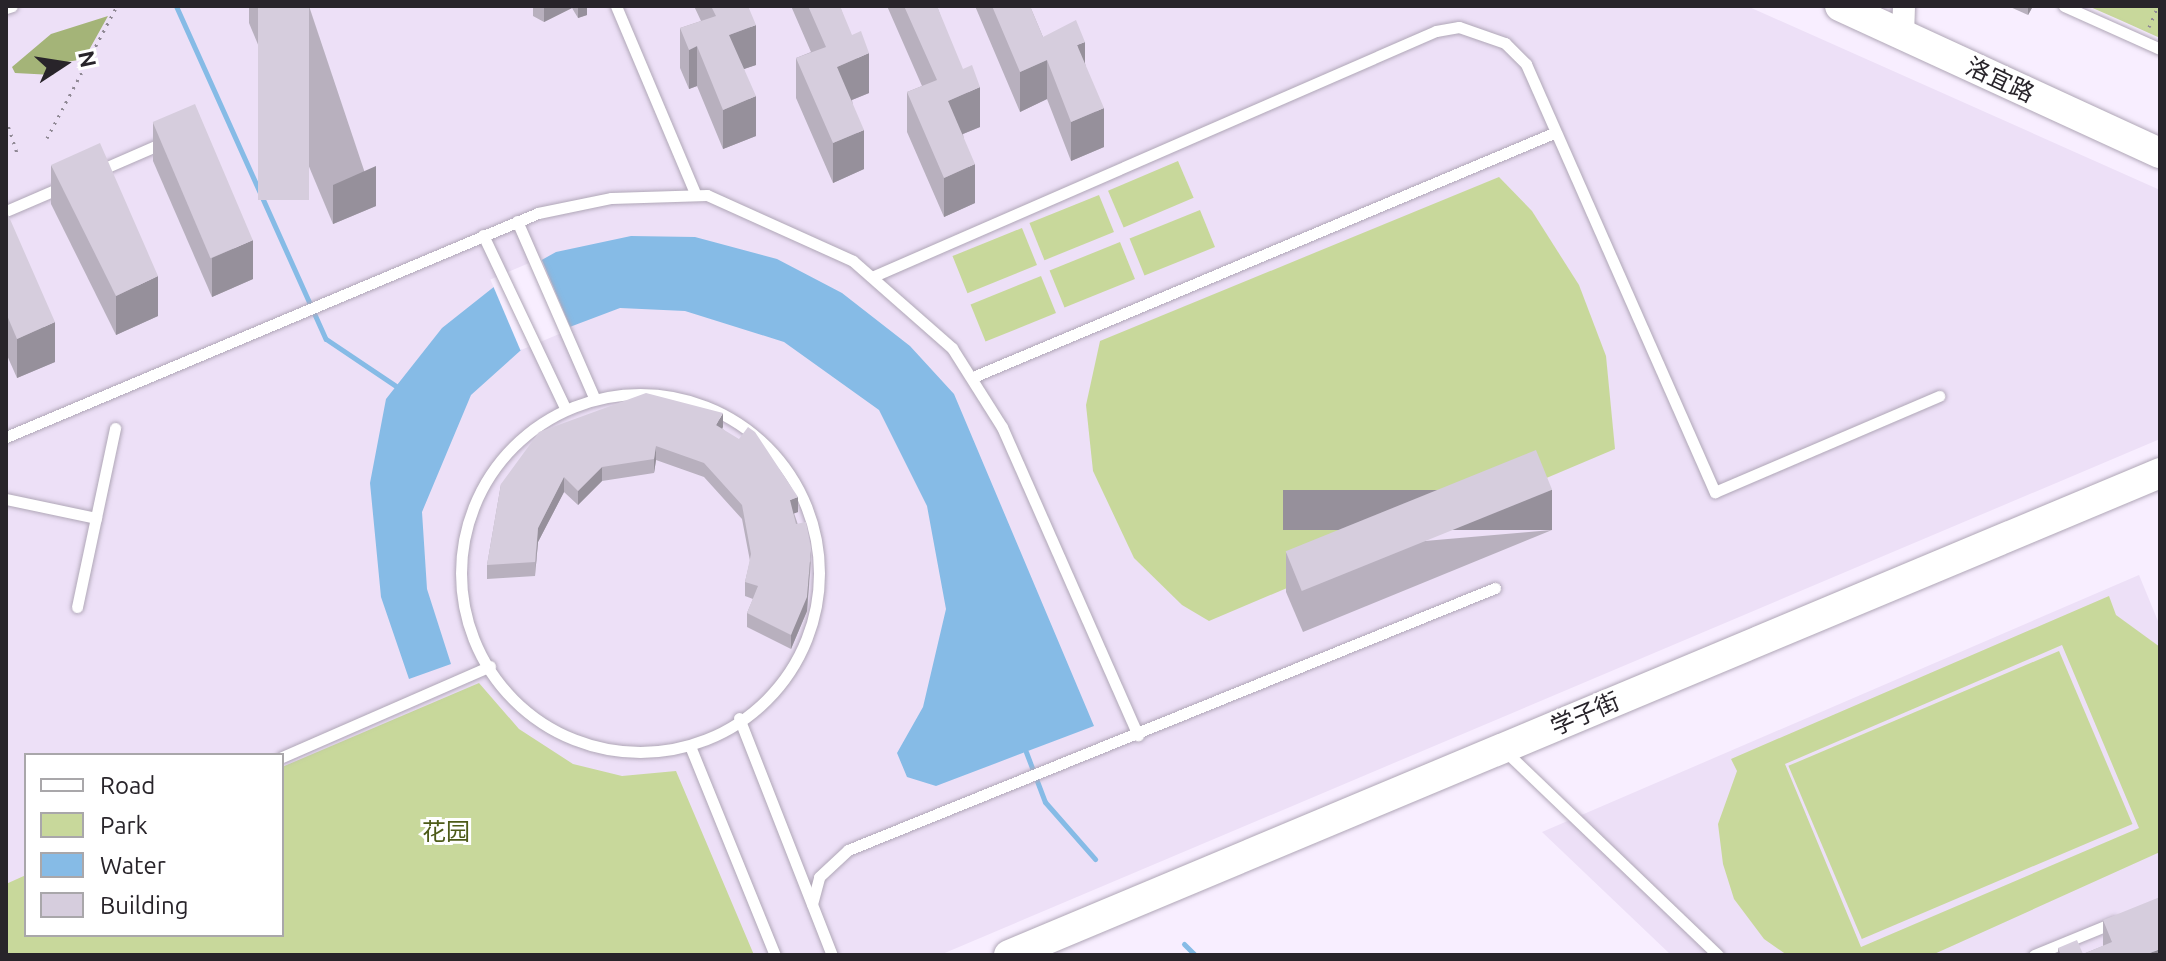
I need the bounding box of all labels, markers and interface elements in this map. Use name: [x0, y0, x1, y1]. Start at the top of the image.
north arrow: [24, 24, 104, 104]
text: N: [74, 48, 102, 70]
street label: 洛宜路: [1961, 52, 2039, 108]
street label: 学子街: [1546, 687, 1624, 741]
legend: [24, 753, 284, 937]
text: Road: [100, 772, 155, 799]
text: Park: [100, 812, 148, 839]
park label: 花园: [422, 818, 470, 846]
text: Water: [100, 852, 166, 879]
text: Building: [100, 892, 188, 919]

